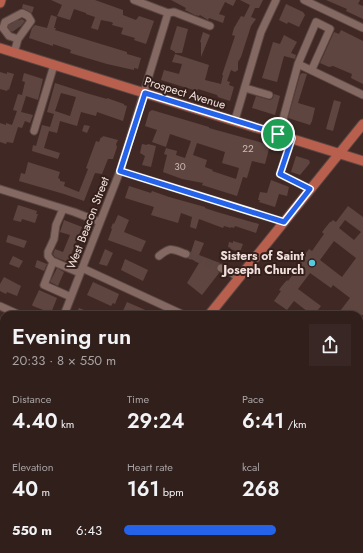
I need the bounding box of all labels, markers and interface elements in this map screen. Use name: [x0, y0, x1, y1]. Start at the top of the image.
street label: Prospect Avenue: [142, 72, 228, 114]
pin: [261, 117, 295, 151]
icon: arrive: [267, 123, 289, 145]
house number: 22: [242, 141, 254, 156]
house number: 30: [174, 159, 186, 174]
street label: West Beacon Street: [62, 174, 114, 272]
place label: Sisters of Saint Joseph Church: [220, 247, 304, 279]
marker: Sisters of Saint Joseph Church: [307, 258, 317, 268]
text: Evening run: [12, 320, 131, 352]
button: share: [309, 324, 351, 366]
text: 20:33 · 8 × 550 m: [12, 351, 116, 370]
text: Distance: [12, 391, 51, 407]
text: Time: [127, 391, 149, 407]
text: Pace: [242, 391, 264, 407]
text: 4.40: [12, 407, 58, 436]
text: 29:24: [127, 407, 185, 436]
text: 6:41: [242, 407, 284, 436]
text: km: [58, 416, 74, 432]
text: /km: [284, 416, 307, 432]
text: Elevation: [12, 459, 54, 475]
text: Heart rate: [127, 459, 173, 475]
text: kcal: [242, 459, 260, 475]
text: 40: [12, 475, 38, 504]
text: 161: [127, 475, 159, 504]
text: 268: [242, 475, 279, 504]
text: m: [38, 484, 50, 500]
text: bpm: [159, 484, 184, 500]
text: 550 m: [12, 521, 52, 540]
text: 6:43: [76, 521, 102, 540]

